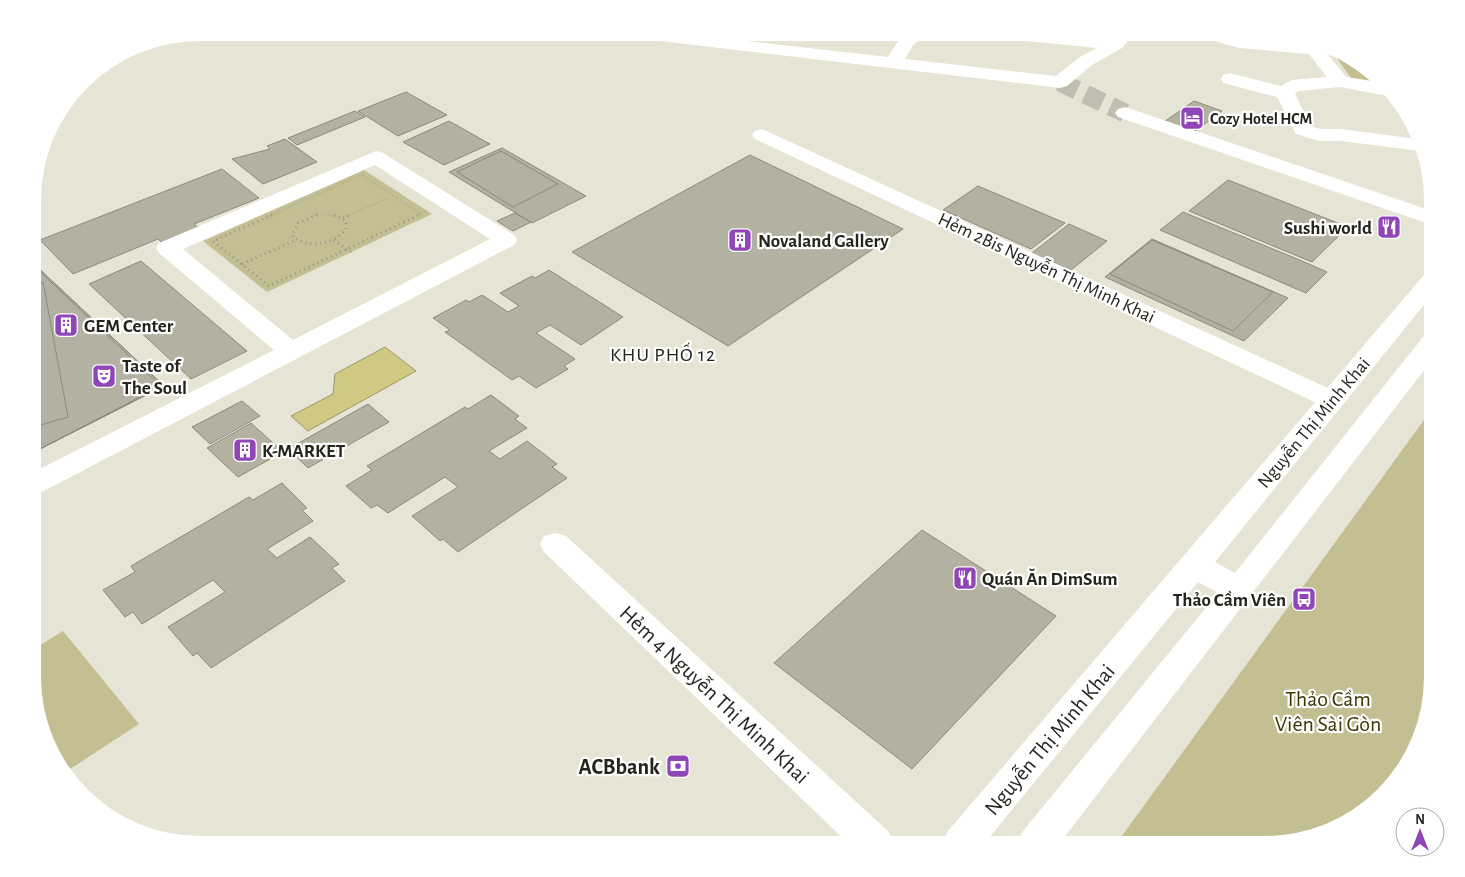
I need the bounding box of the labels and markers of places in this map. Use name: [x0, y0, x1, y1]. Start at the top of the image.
hotel icon: Cozy Hotel HCM: [1179, 105, 1205, 131]
place label: Cozy Hotel HCM: [1210, 111, 1312, 128]
restaurant icon: Sushi world: [1376, 214, 1402, 240]
place label: Sushi world: [1284, 219, 1372, 238]
building icon: Novaland Gallery: [727, 227, 753, 253]
place label: Novaland Gallery: [758, 232, 889, 251]
building icon: GEM Center: [53, 312, 79, 338]
place label: GEM Center: [84, 317, 174, 336]
place label: Taste of The Soul: [122, 357, 187, 398]
theatre icon: Taste of The Soul: [91, 363, 117, 389]
building icon: K-MARKET: [232, 437, 258, 463]
place label: K-MARKET: [262, 442, 346, 461]
restaurant icon: Quán Ăn DimSum: [952, 565, 978, 591]
place label: Quán Ăn DimSum: [982, 568, 1118, 589]
bus stop icon: Thảo Cầm Viên: [1291, 586, 1317, 612]
place label: Thảo Cầm Viên: [1173, 590, 1286, 610]
bank icon: ACBbank: [665, 753, 691, 779]
place label: ACBbank: [579, 756, 660, 778]

